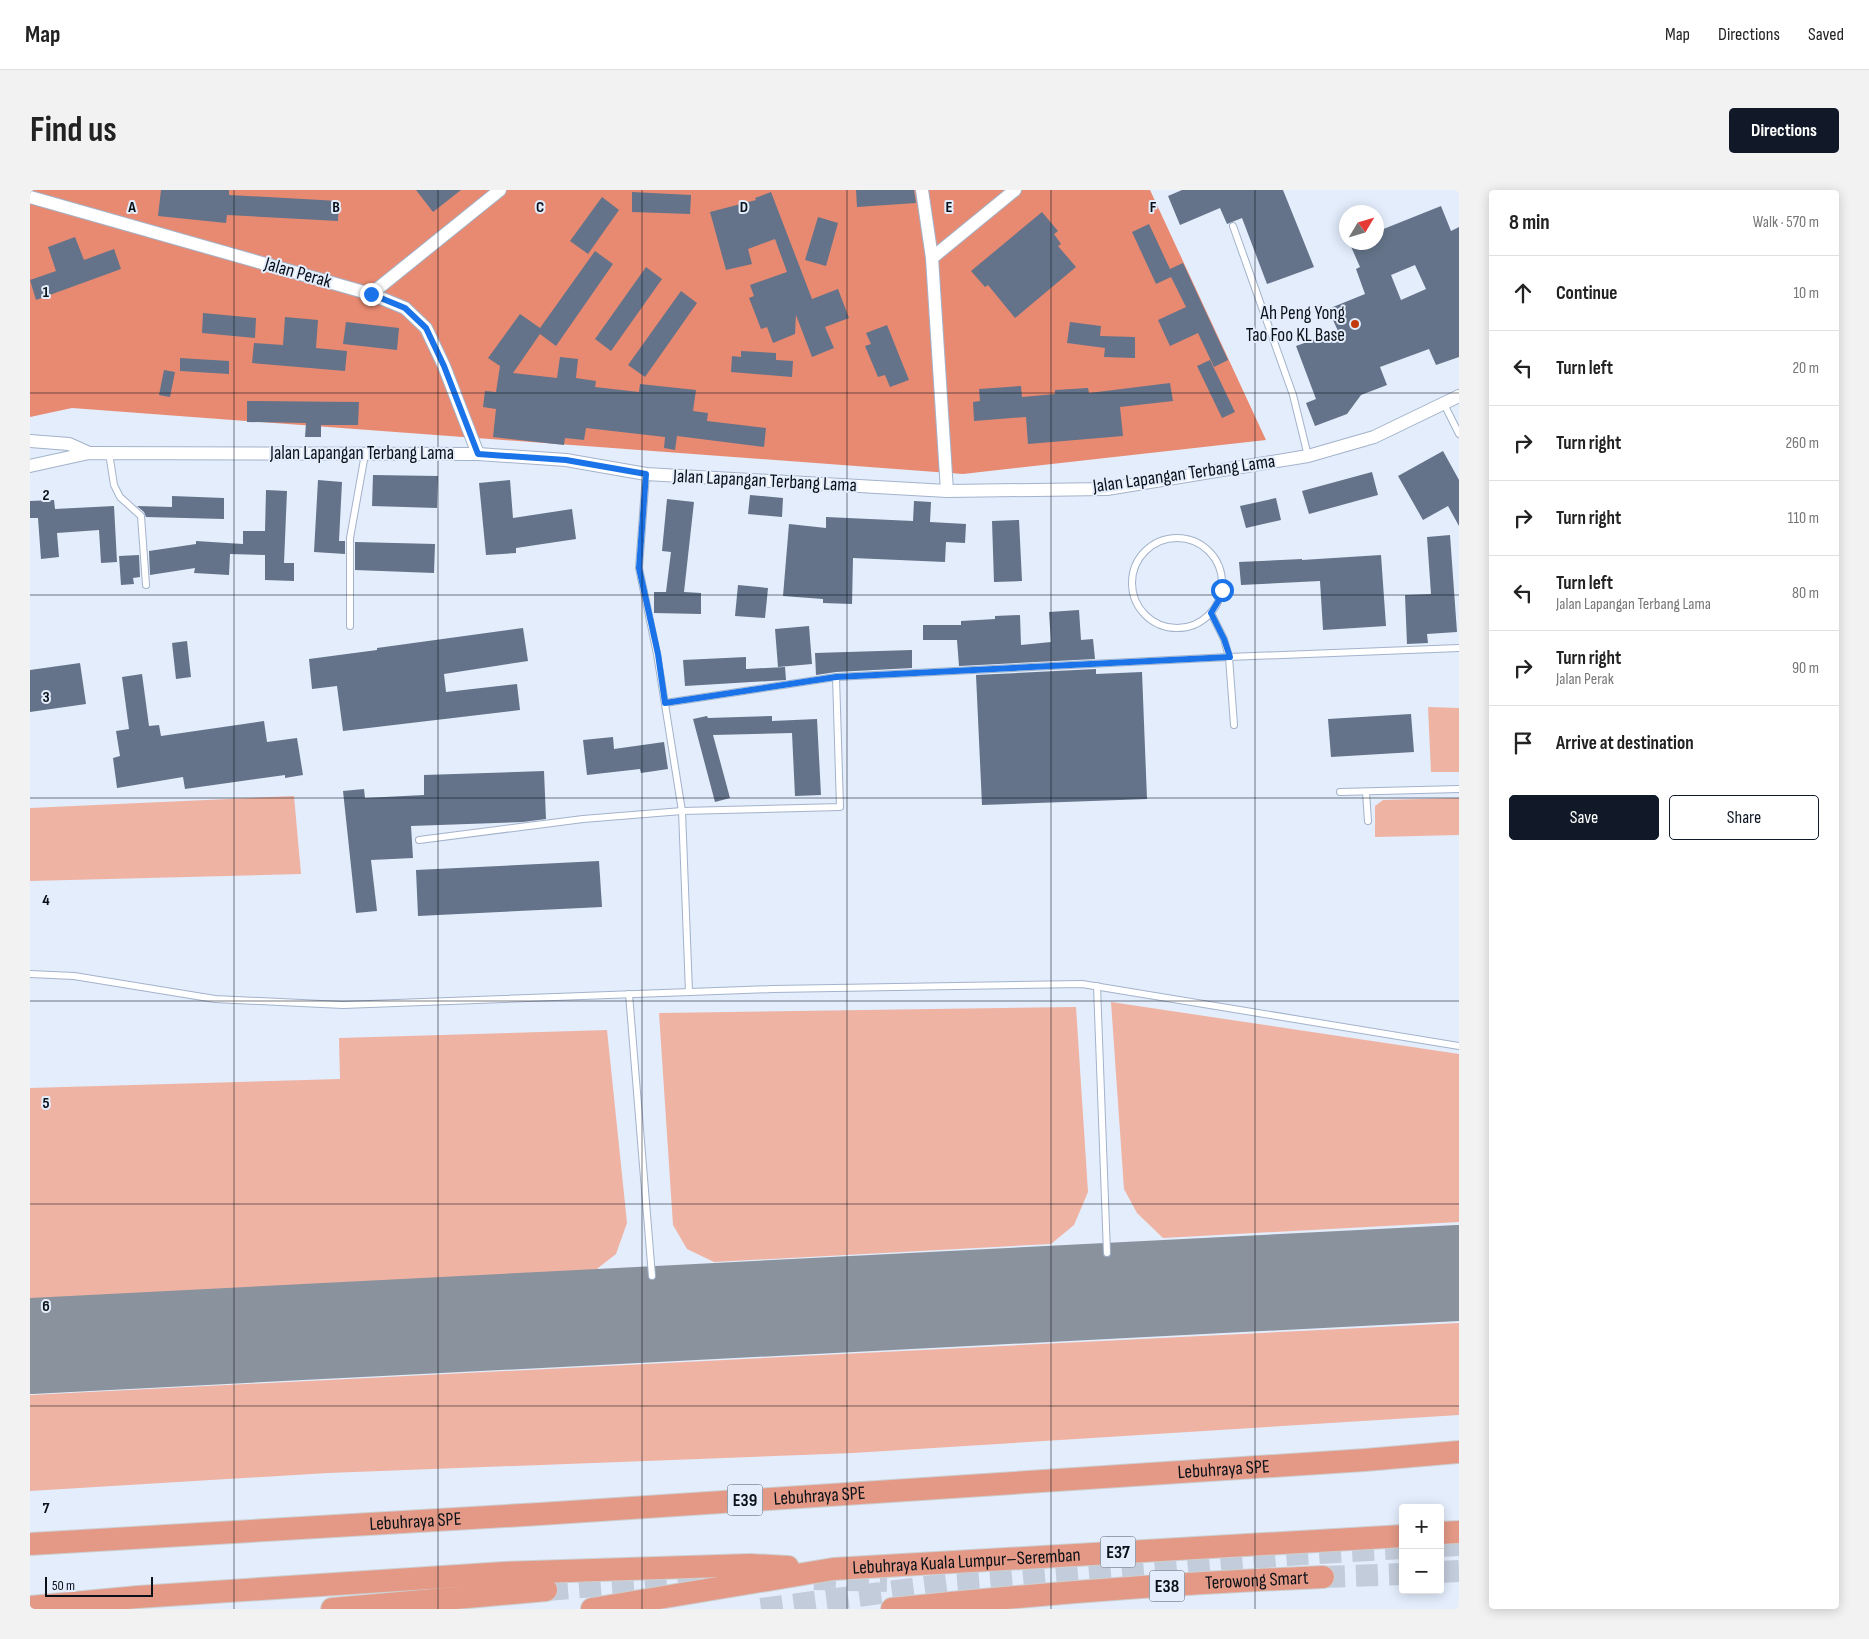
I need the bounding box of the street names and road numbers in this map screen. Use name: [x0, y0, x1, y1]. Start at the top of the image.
street label: Jalan Perak: [261, 252, 335, 294]
street label: Jalan Lapangan Terbang Lama: [269, 442, 454, 465]
street label: Jalan Lapangan Terbang Lama: [1090, 450, 1277, 498]
street label: Jalan Lapangan Terbang Lama: [672, 465, 857, 497]
street label: Lebuhraya SPE: [1177, 1455, 1270, 1484]
street label: Lebuhraya SPE: [773, 1481, 866, 1510]
road number: E39: [728, 1484, 762, 1516]
street label: Lebuhraya SPE: [369, 1507, 462, 1536]
road number: E37: [1100, 1536, 1136, 1568]
street label: Lebuhraya Kuala Lumpur–Seremban: [852, 1543, 1081, 1579]
street label: Terowong Smart: [1204, 1566, 1309, 1594]
road number: E38: [1150, 1570, 1184, 1602]

